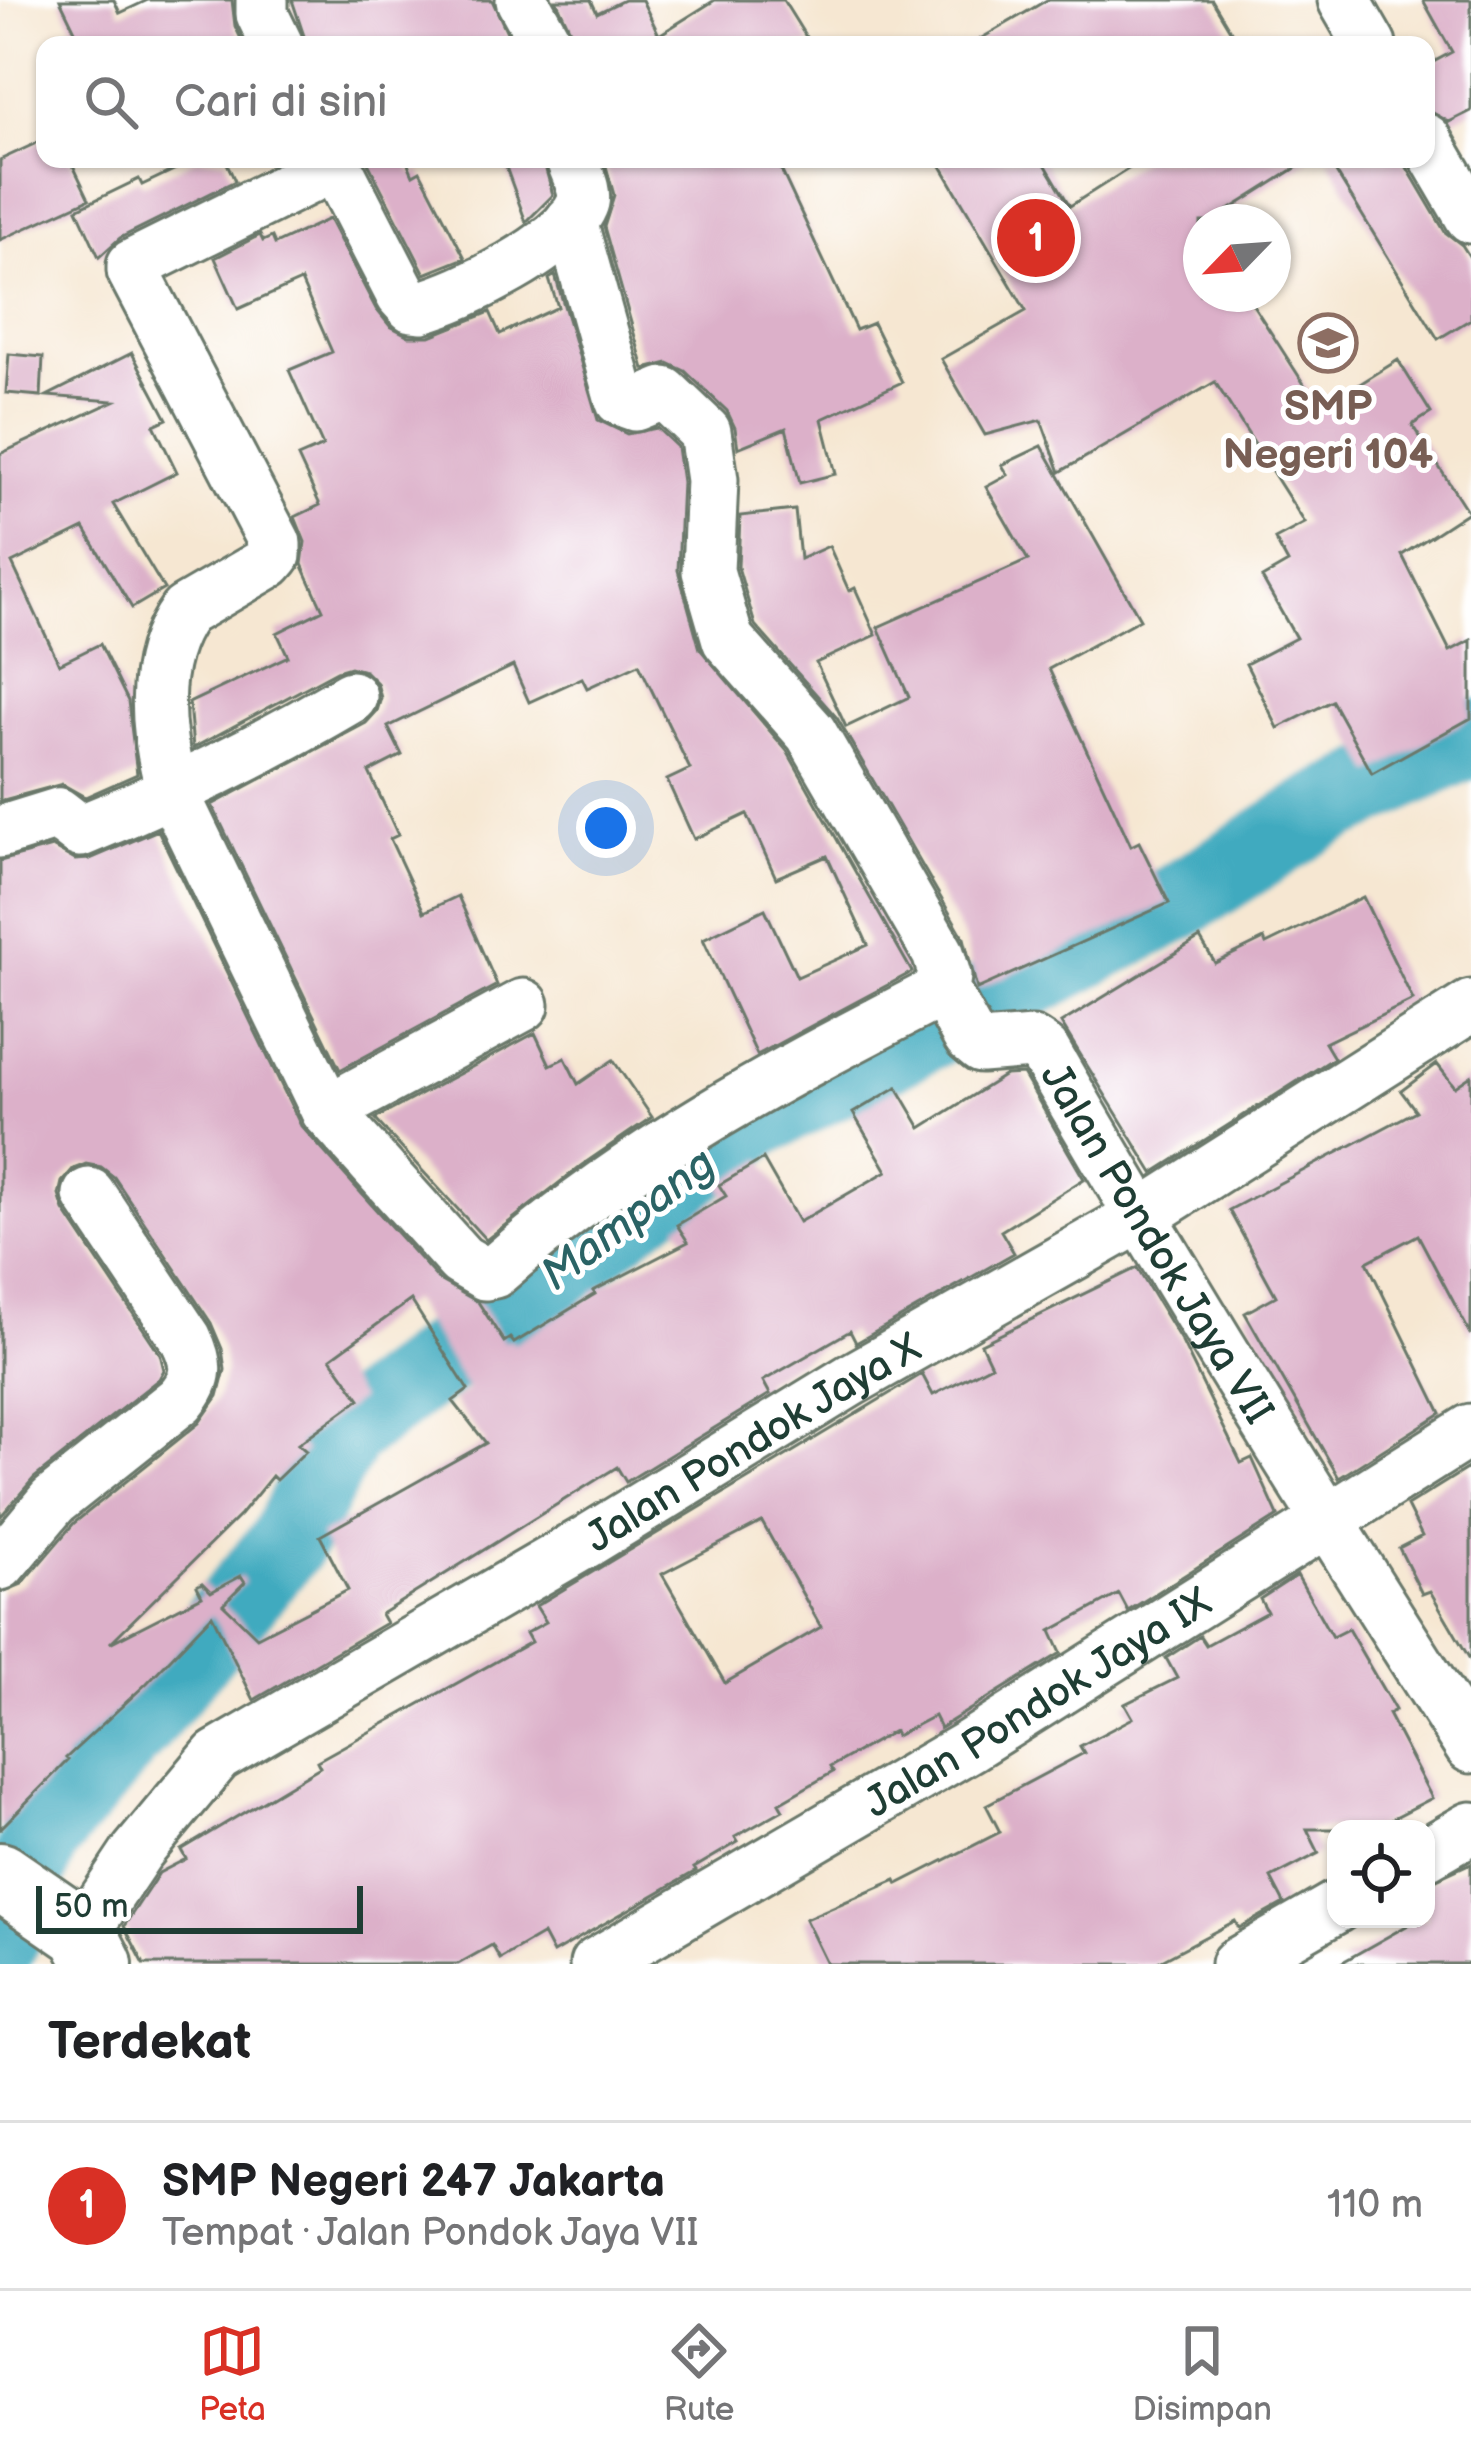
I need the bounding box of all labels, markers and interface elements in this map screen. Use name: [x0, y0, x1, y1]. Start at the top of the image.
search box: [36, 36, 1435, 168]
icon: search: [78, 69, 144, 135]
text: Cari di sini: [174, 75, 388, 130]
pin: 1: [997, 193, 1075, 283]
north arrow: [1183, 204, 1291, 312]
school or university icon: SMP Negeri 104: [1297, 312, 1359, 374]
place label: SMP Negeri 104: [1223, 382, 1434, 481]
your location: [576, 798, 636, 858]
street label: Jalan Pondok Jaya VII: [1028, 1055, 1284, 1434]
water label: Mampang: [531, 1137, 726, 1303]
street label: Jalan Pondok Jaya X: [577, 1323, 930, 1564]
street label: Jalan Pondok Jaya IX: [856, 1578, 1221, 1830]
map controls: [1327, 1820, 1435, 1928]
button: locate: [1327, 1820, 1435, 1928]
scale bar: [36, 1880, 363, 1933]
text: 50 m: [54, 1887, 129, 1927]
text: Terdekat: [48, 2012, 251, 2073]
text: SMP Negeri 247 Jakarta: [162, 2155, 665, 2210]
text: 1: [79, 2182, 95, 2229]
text: 110 m: [1327, 2182, 1423, 2229]
text: Tempat · Jalan Pondok Jaya VII: [162, 2210, 699, 2257]
tab: Peta: [199, 2318, 266, 2430]
tab: Rute: [664, 2318, 734, 2430]
tab: Disimpan: [1132, 2318, 1272, 2430]

